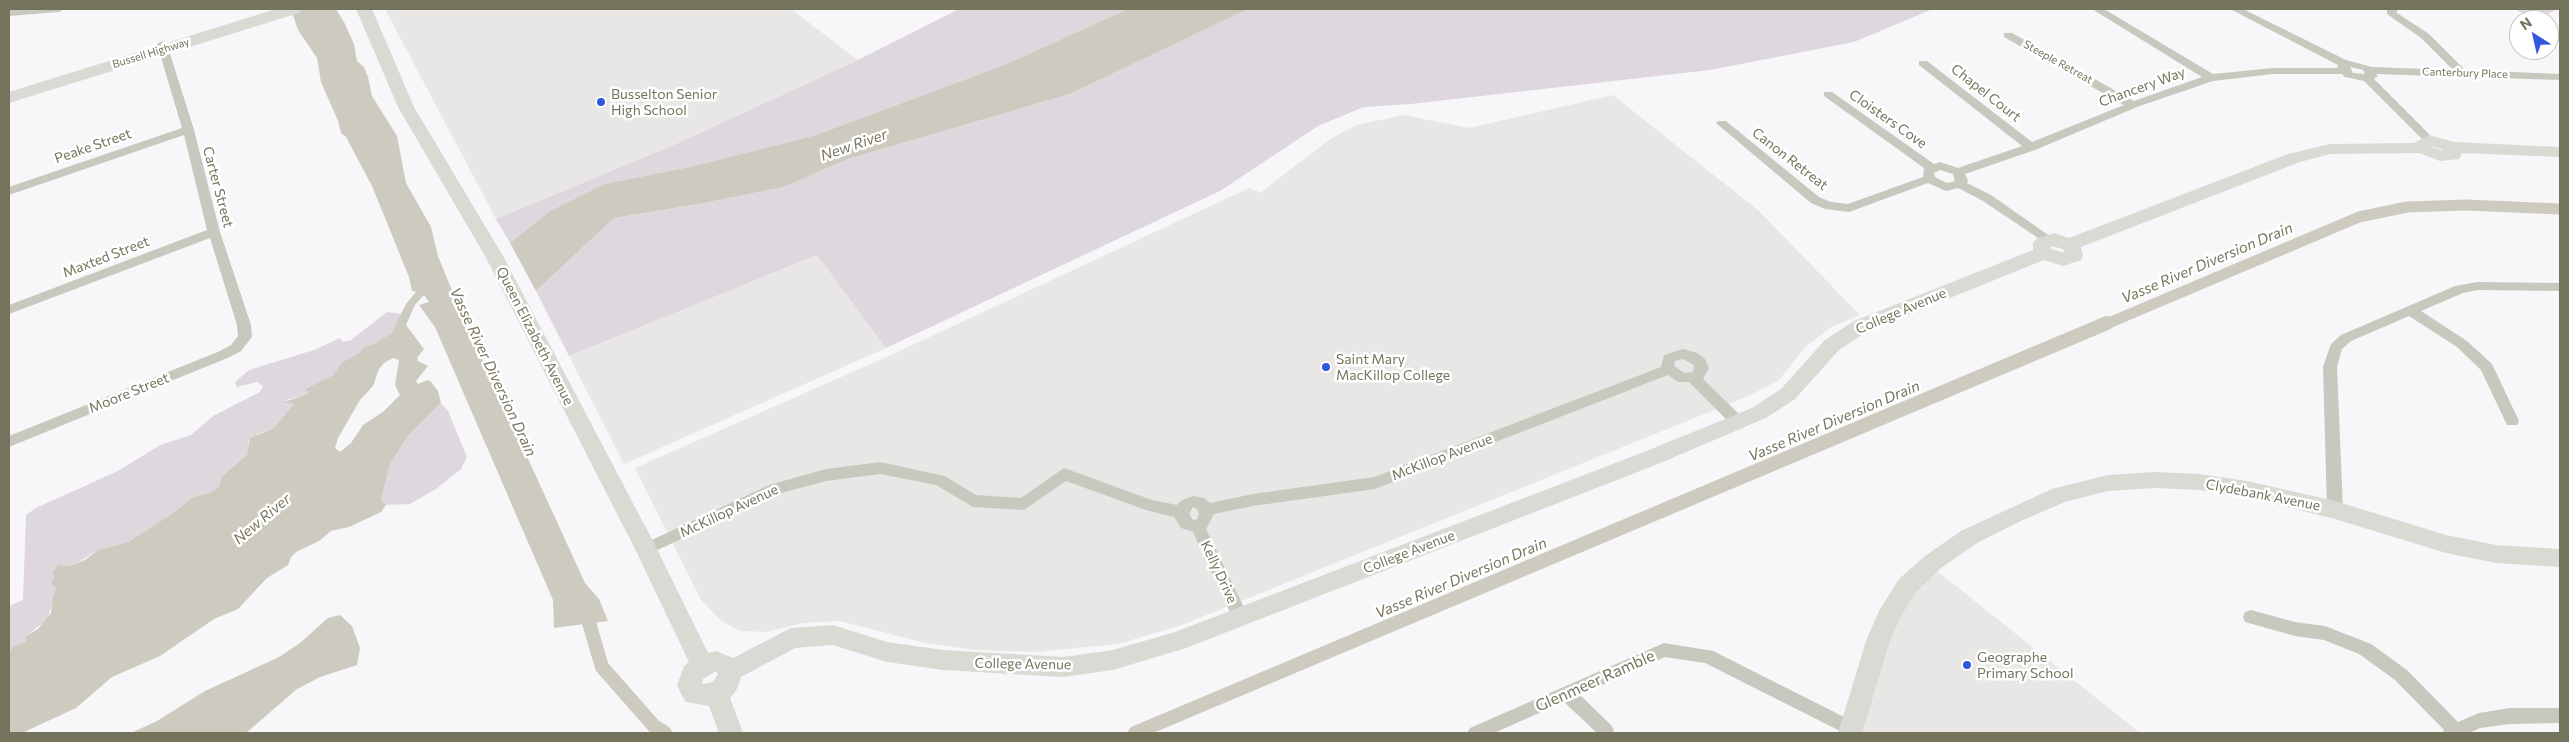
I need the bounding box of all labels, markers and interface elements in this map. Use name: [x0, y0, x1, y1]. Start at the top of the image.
north arrow: [2509, 10, 2559, 60]
text: N: [2517, 13, 2535, 33]
street label: Bussell Highway: [111, 35, 191, 71]
street label: Steeple Retreat: [2021, 38, 2095, 86]
street label: Chapel Court: [1948, 61, 2024, 125]
street label: Chancery Way: [2096, 64, 2188, 110]
street label: Canterbury Place: [2422, 65, 2508, 81]
place label: Busselton Senior High School: [611, 86, 717, 118]
street label: Cloisters Cove: [1846, 86, 1930, 152]
marker: Busselton Senior High School: [595, 96, 607, 108]
street label: Canon Retreat: [1749, 124, 1831, 194]
street label: Peake Street: [52, 125, 134, 167]
water label: New River: [818, 125, 890, 165]
street label: Carter Street: [199, 145, 237, 229]
water label: Vasse River Diversion Drain: [2119, 219, 2295, 307]
street label: Maxted Street: [60, 233, 152, 281]
street label: Queen Elizabeth Avenue: [493, 264, 577, 408]
street label: College Avenue: [1853, 284, 1949, 338]
water label: Vasse River Diversion Drain: [446, 285, 540, 459]
place label: Saint Mary MacKillop College: [1336, 351, 1450, 384]
marker: Saint Mary MacKillop College: [1320, 361, 1332, 373]
street label: Moore Street: [86, 369, 172, 417]
water label: Vasse River Diversion Drain: [1746, 377, 1922, 465]
street label: McKillop Avenue: [1389, 430, 1495, 484]
street label: Clydebank Avenue: [2204, 476, 2322, 514]
street label: McKillop Avenue: [677, 481, 781, 541]
water label: New River: [230, 490, 294, 548]
street label: College Avenue: [1361, 527, 1457, 577]
water label: Vasse River Diversion Drain: [1373, 534, 1549, 622]
street label: Kelly Drive: [1197, 538, 1241, 606]
street label: Glenmeer Ramble: [1532, 646, 1658, 716]
place label: Geographe Primary School: [1977, 649, 2073, 682]
street label: College Avenue: [975, 655, 1071, 673]
marker: Geographe Primary School: [1961, 659, 1973, 671]

